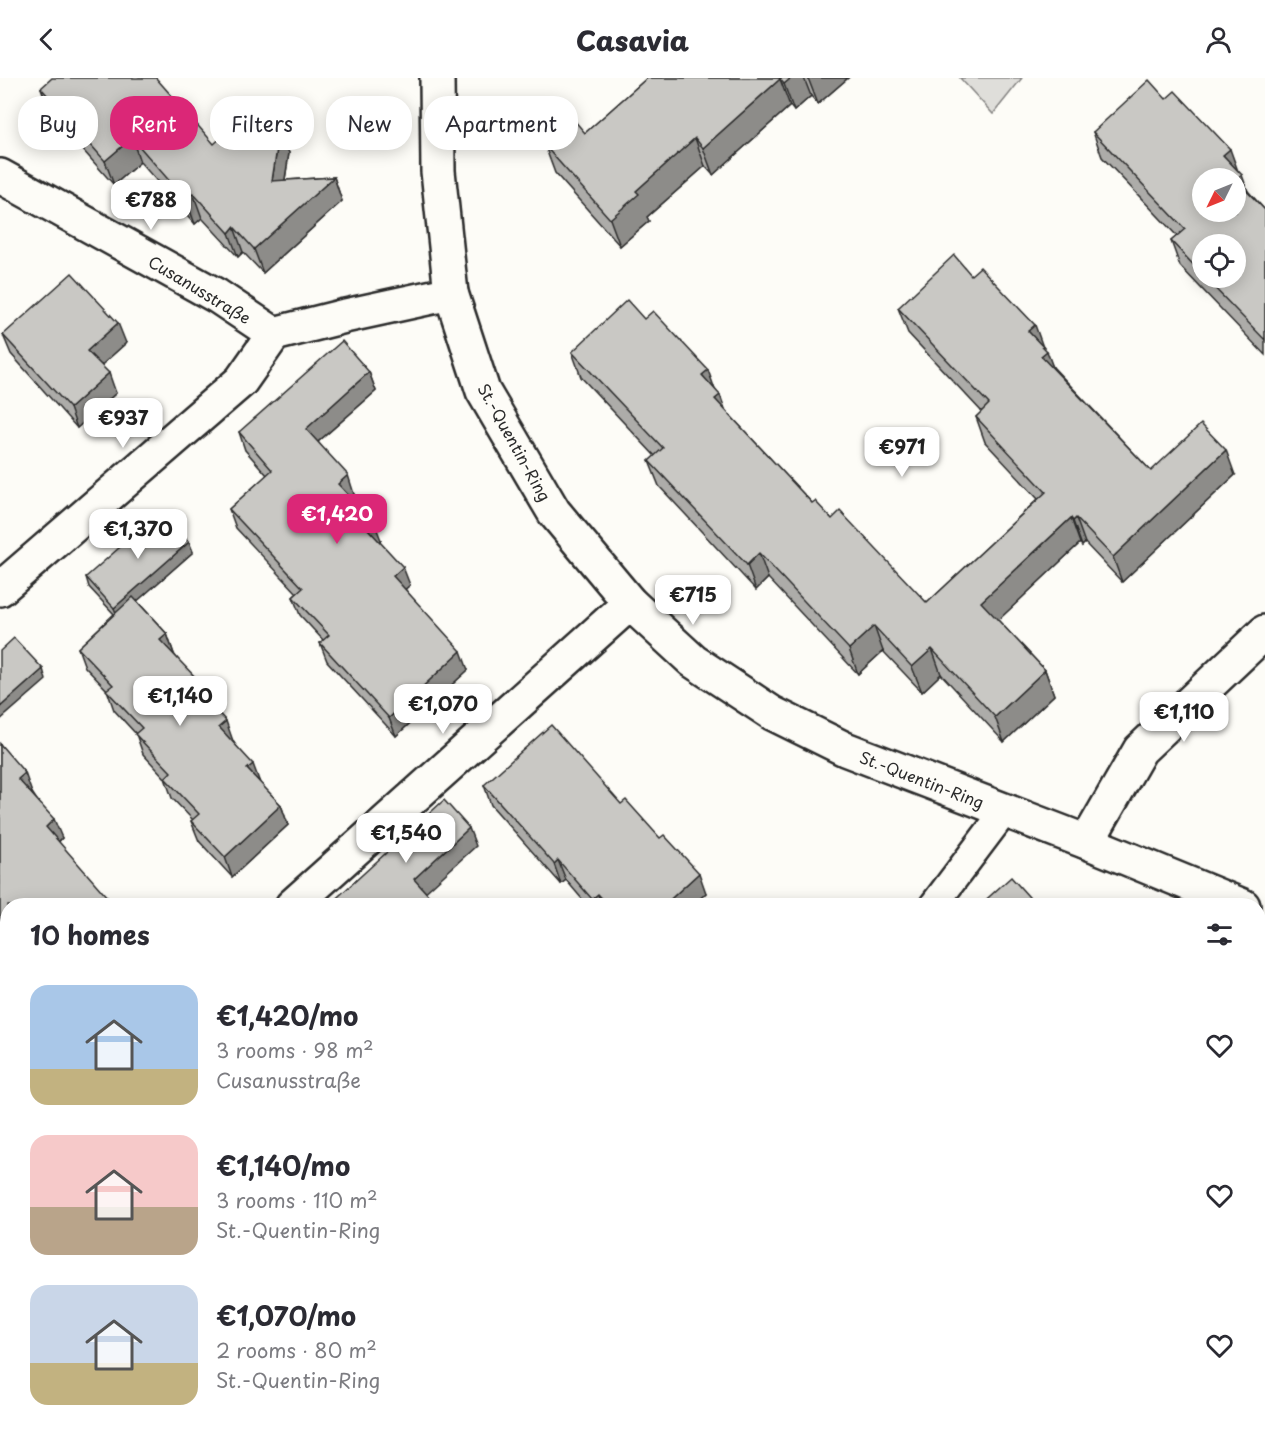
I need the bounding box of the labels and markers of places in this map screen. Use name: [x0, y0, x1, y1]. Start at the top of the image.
pin: €788: [115, 180, 187, 231]
pin: €937: [87, 398, 159, 449]
pin: €971: [866, 427, 938, 478]
pin: €1,420: [288, 494, 386, 545]
pin: €1,370: [89, 509, 187, 560]
pin: €715: [657, 575, 729, 626]
pin: €1,140: [131, 676, 229, 727]
pin: €1,070: [394, 684, 492, 735]
pin: €1,110: [1135, 692, 1233, 743]
pin: €1,540: [357, 813, 455, 864]

